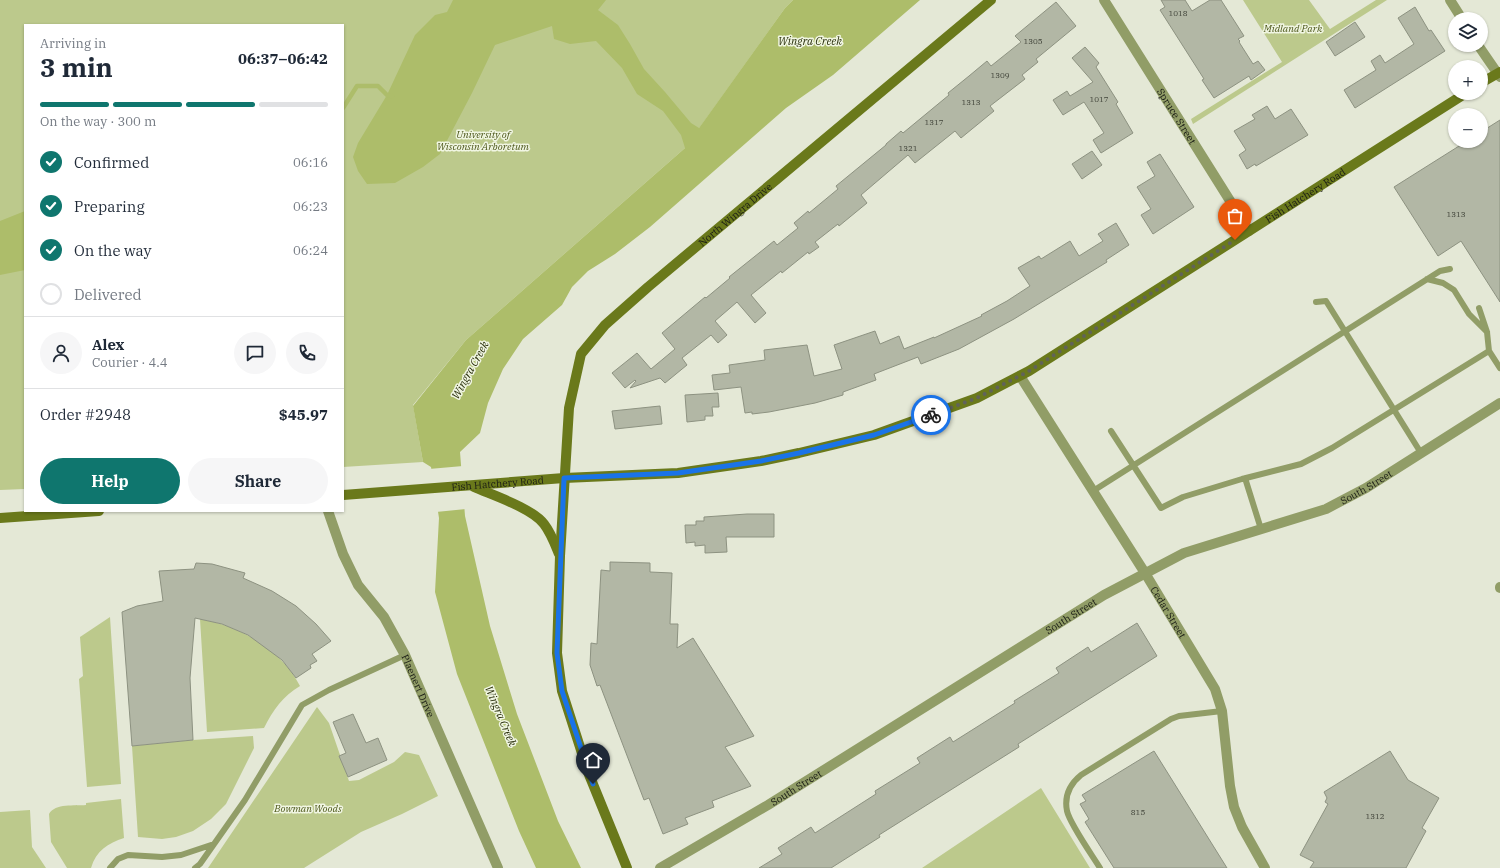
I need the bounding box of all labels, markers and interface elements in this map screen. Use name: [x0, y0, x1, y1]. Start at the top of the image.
house number: 1018: [1168, 8, 1188, 18]
map controls: [1448, 12, 1488, 148]
button: layers: [1448, 12, 1488, 52]
park label: Midland Park: [1263, 22, 1323, 35]
water label: Wingra Creek: [778, 34, 842, 48]
text: Arriving in: [40, 35, 106, 52]
house number: 1305: [1023, 36, 1043, 46]
text: 06:37–06:42: [238, 49, 328, 68]
text: 3 min: [40, 50, 113, 84]
button: +: [1448, 60, 1488, 100]
house number: 1309: [990, 70, 1010, 80]
street label: Spruce Street: [1154, 86, 1199, 147]
house number: 1017: [1089, 94, 1109, 104]
house number: 1313: [961, 97, 981, 107]
button: −: [1448, 108, 1488, 148]
text: On the way · 300 m: [40, 113, 156, 130]
house number: 1317: [924, 117, 944, 127]
park label: University of Wisconsin Arboretum: [437, 128, 530, 153]
house number: 1321: [898, 143, 918, 153]
icon: check: [40, 151, 62, 173]
text: Confirmed: [74, 153, 149, 172]
text: 06:16: [293, 154, 328, 171]
street label: Fish Hatchery Road: [1263, 165, 1348, 226]
street label: North Wingra Drive: [696, 180, 775, 249]
icon: check: [40, 195, 62, 217]
text: Preparing: [74, 197, 145, 216]
text: 06:23: [293, 198, 328, 215]
pin: [1218, 199, 1252, 240]
icon: bag: [1224, 205, 1246, 227]
house number: 1313: [1446, 209, 1466, 219]
icon: check: [40, 239, 62, 261]
text: On the way: [74, 241, 152, 260]
text: 06:24: [293, 242, 328, 259]
text: Delivered: [74, 285, 142, 304]
button: person: [40, 332, 82, 374]
button: chat: [234, 332, 276, 374]
button: phone: [286, 332, 328, 374]
text: Alex: [92, 335, 124, 354]
water label: Wingra Creek: [448, 338, 492, 401]
text: Courier · 4.4: [92, 354, 168, 371]
courier: [911, 395, 951, 435]
icon: bike: [920, 404, 942, 426]
text: Order #2948: [40, 405, 131, 424]
text: $45.97: [279, 405, 328, 424]
button: Help: [40, 458, 180, 504]
button: Share: [188, 458, 328, 504]
street label: South Street: [1338, 467, 1395, 507]
street label: Fish Hatchery Road: [451, 474, 544, 494]
street label: Cedar Street: [1148, 584, 1189, 641]
street label: South Street: [1043, 595, 1099, 637]
street label: Plaenert Drive: [398, 652, 437, 719]
water label: Wingra Creek: [482, 684, 520, 748]
pin: [576, 743, 610, 784]
icon: home: [582, 749, 604, 771]
street label: South Street: [768, 767, 825, 809]
park label: Bowman Woods: [273, 802, 342, 815]
house number: 815: [1131, 807, 1145, 817]
house number: 1312: [1365, 811, 1385, 821]

